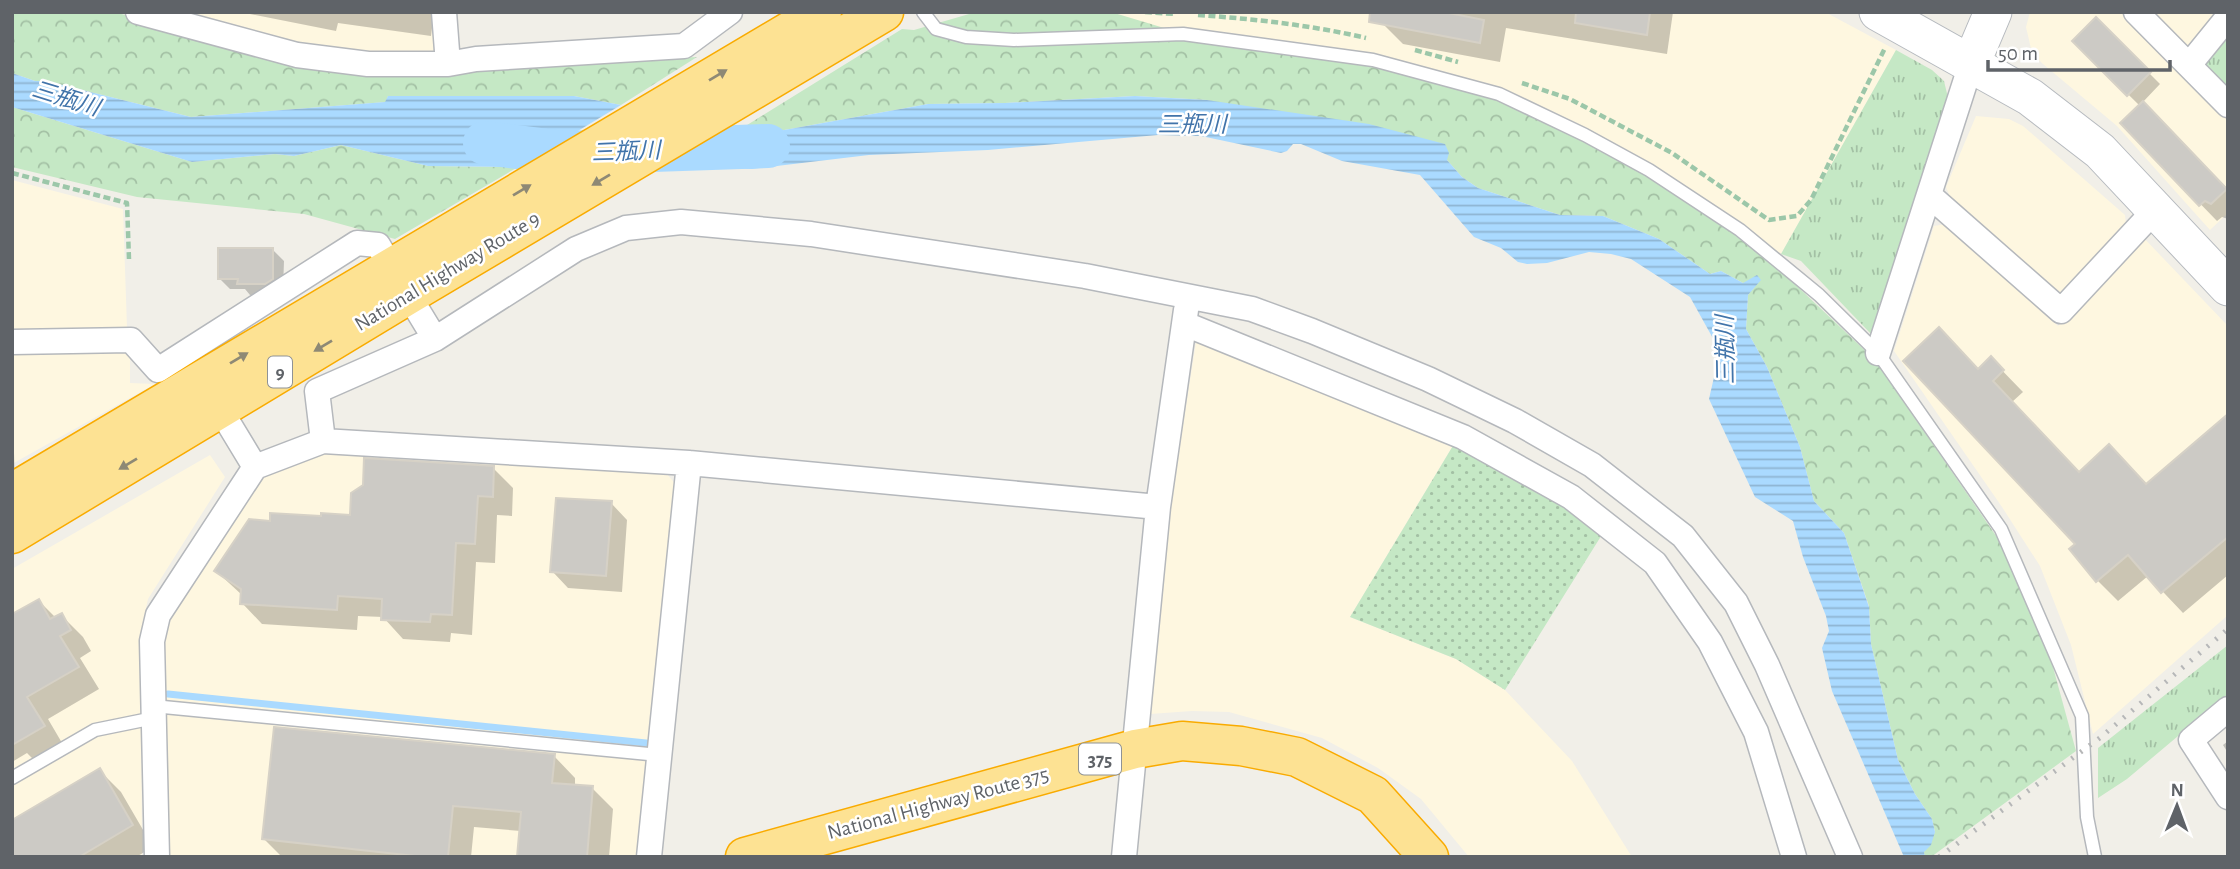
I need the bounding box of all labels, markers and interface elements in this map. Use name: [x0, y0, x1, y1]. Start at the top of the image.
scale bar: [1988, 28, 2170, 72]
text: 50 m: [1998, 43, 2038, 64]
one-way arrow: [708, 68, 727, 81]
water label: 三瓶川: [29, 76, 105, 121]
water label: 三瓶川: [1158, 112, 1230, 137]
water label: 三瓶川: [591, 138, 664, 165]
one-way arrow: [592, 173, 611, 186]
one-way arrow: [512, 184, 531, 197]
street label: National Highway Route 9: [351, 208, 543, 335]
water label: 三瓶川: [1712, 312, 1739, 385]
one-way arrow: [313, 340, 332, 352]
one-way arrow: [230, 351, 249, 364]
road number: 9: [268, 356, 292, 388]
one-way arrow: [119, 457, 138, 470]
road number: 375: [1079, 744, 1121, 774]
street label: National Highway Route 375: [825, 764, 1051, 843]
north arrow: [2142, 771, 2212, 841]
text: N: [2170, 781, 2184, 800]

